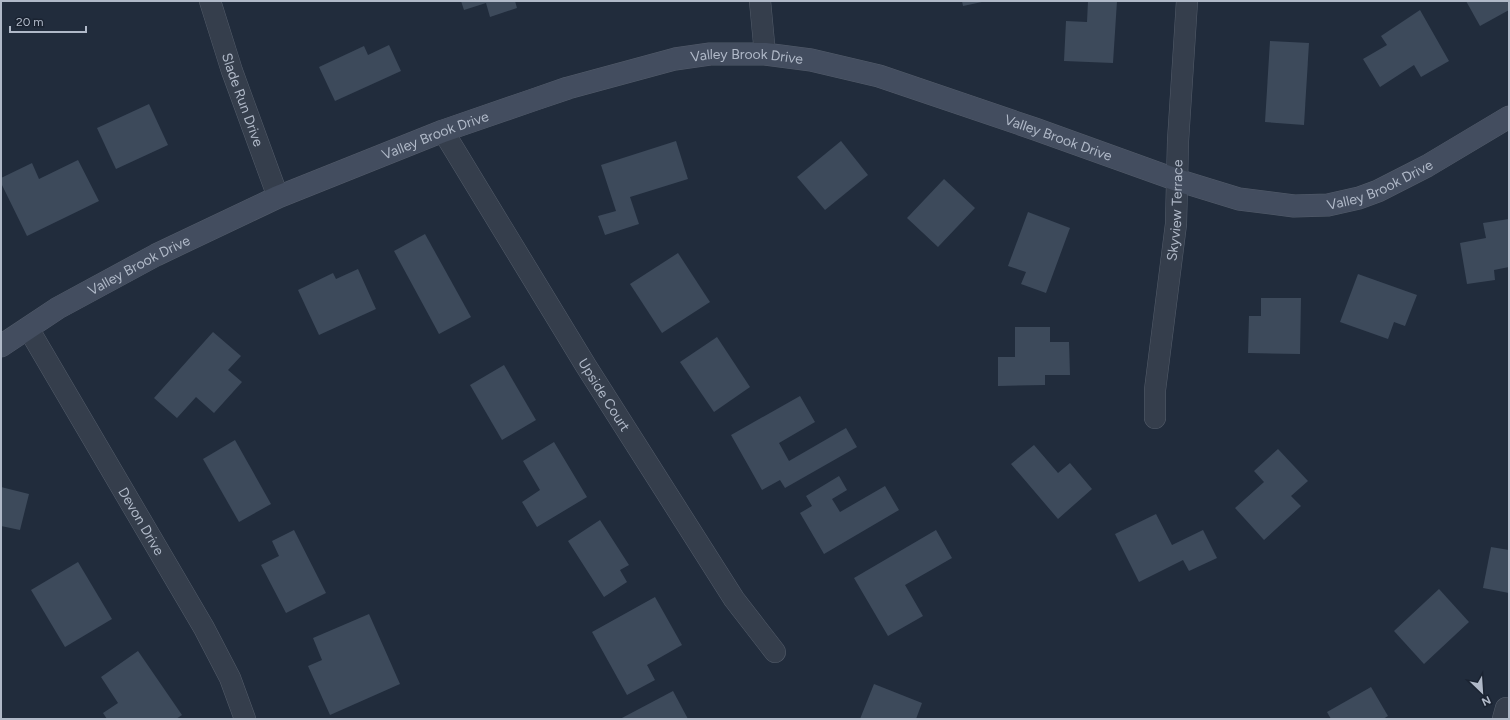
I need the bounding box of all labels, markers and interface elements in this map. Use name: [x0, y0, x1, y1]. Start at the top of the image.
scale bar: [10, 8, 86, 34]
text: 20 m: [16, 15, 44, 29]
street label: Valley Brook Drive: [689, 46, 804, 68]
street label: Slade Run Drive: [218, 51, 267, 149]
street label: Valley Brook Drive: [379, 108, 491, 164]
street label: Valley Brook Drive: [1002, 111, 1115, 165]
street label: Valley Brook Drive: [1325, 156, 1436, 214]
street label: Skyview Terrace: [1163, 159, 1187, 262]
street label: Valley Brook Drive: [85, 232, 193, 299]
street label: Upside Court: [574, 355, 633, 435]
street label: Devon Drive: [114, 484, 168, 559]
north arrow: [1462, 672, 1502, 712]
text: N: [1479, 693, 1493, 708]

